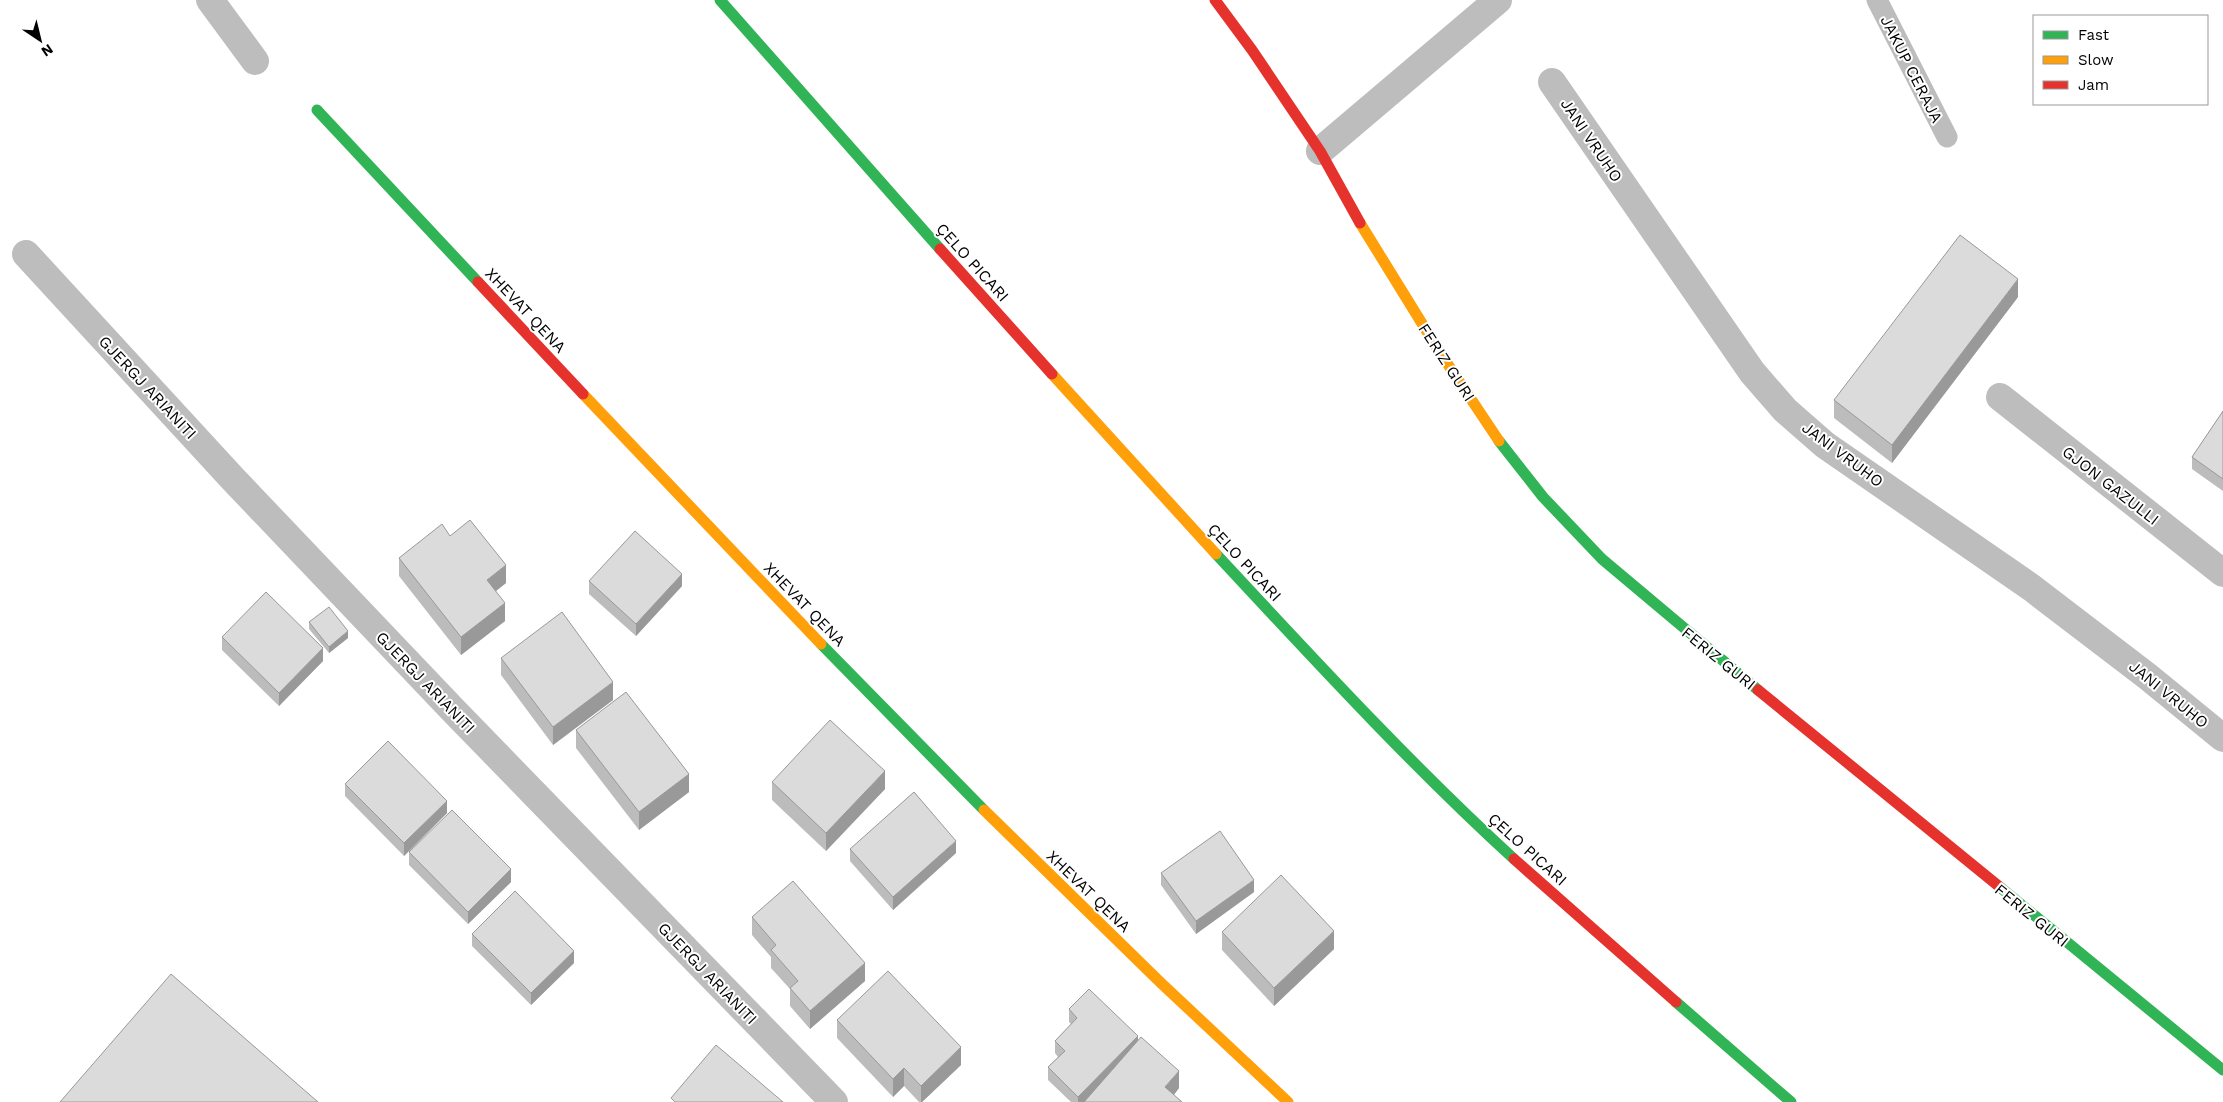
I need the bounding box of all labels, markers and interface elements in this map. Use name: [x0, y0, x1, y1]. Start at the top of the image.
street label: JAKUP CERAJA: [1876, 13, 1947, 126]
north arrow: [15, 15, 65, 65]
legend: [2033, 15, 2208, 105]
text: Fast: [2078, 26, 2110, 44]
text: N: [39, 41, 56, 60]
text: Slow: [2078, 51, 2114, 69]
text: Jam: [2078, 76, 2109, 94]
street label: JANI VRUHO: [1557, 95, 1626, 186]
street label: ÇELO PICARI: [932, 219, 1013, 306]
street label: XHEVAT QENA: [481, 264, 570, 357]
street label: FERIZ GURI: [1414, 320, 1479, 405]
street label: GJERGJ ARIANITI: [95, 332, 200, 443]
street label: JANI VRUHO: [1798, 418, 1887, 491]
street label: GJON GAZULLI: [2059, 442, 2163, 529]
street label: ÇELO PICARI: [1204, 520, 1285, 605]
street label: XHEVAT QENA: [760, 558, 850, 651]
street label: FERIZ GURI: [1678, 623, 1759, 694]
street label: GJERGJ ARIANITI: [372, 627, 479, 737]
street label: JANI VRUHO: [2125, 657, 2212, 732]
street label: ÇELO PICARI: [1484, 809, 1571, 890]
street label: XHEVAT QENA: [1043, 847, 1135, 936]
street label: FERIZ GURI: [1991, 880, 2072, 951]
street label: GJERGJ ARIANITI: [654, 918, 761, 1028]

